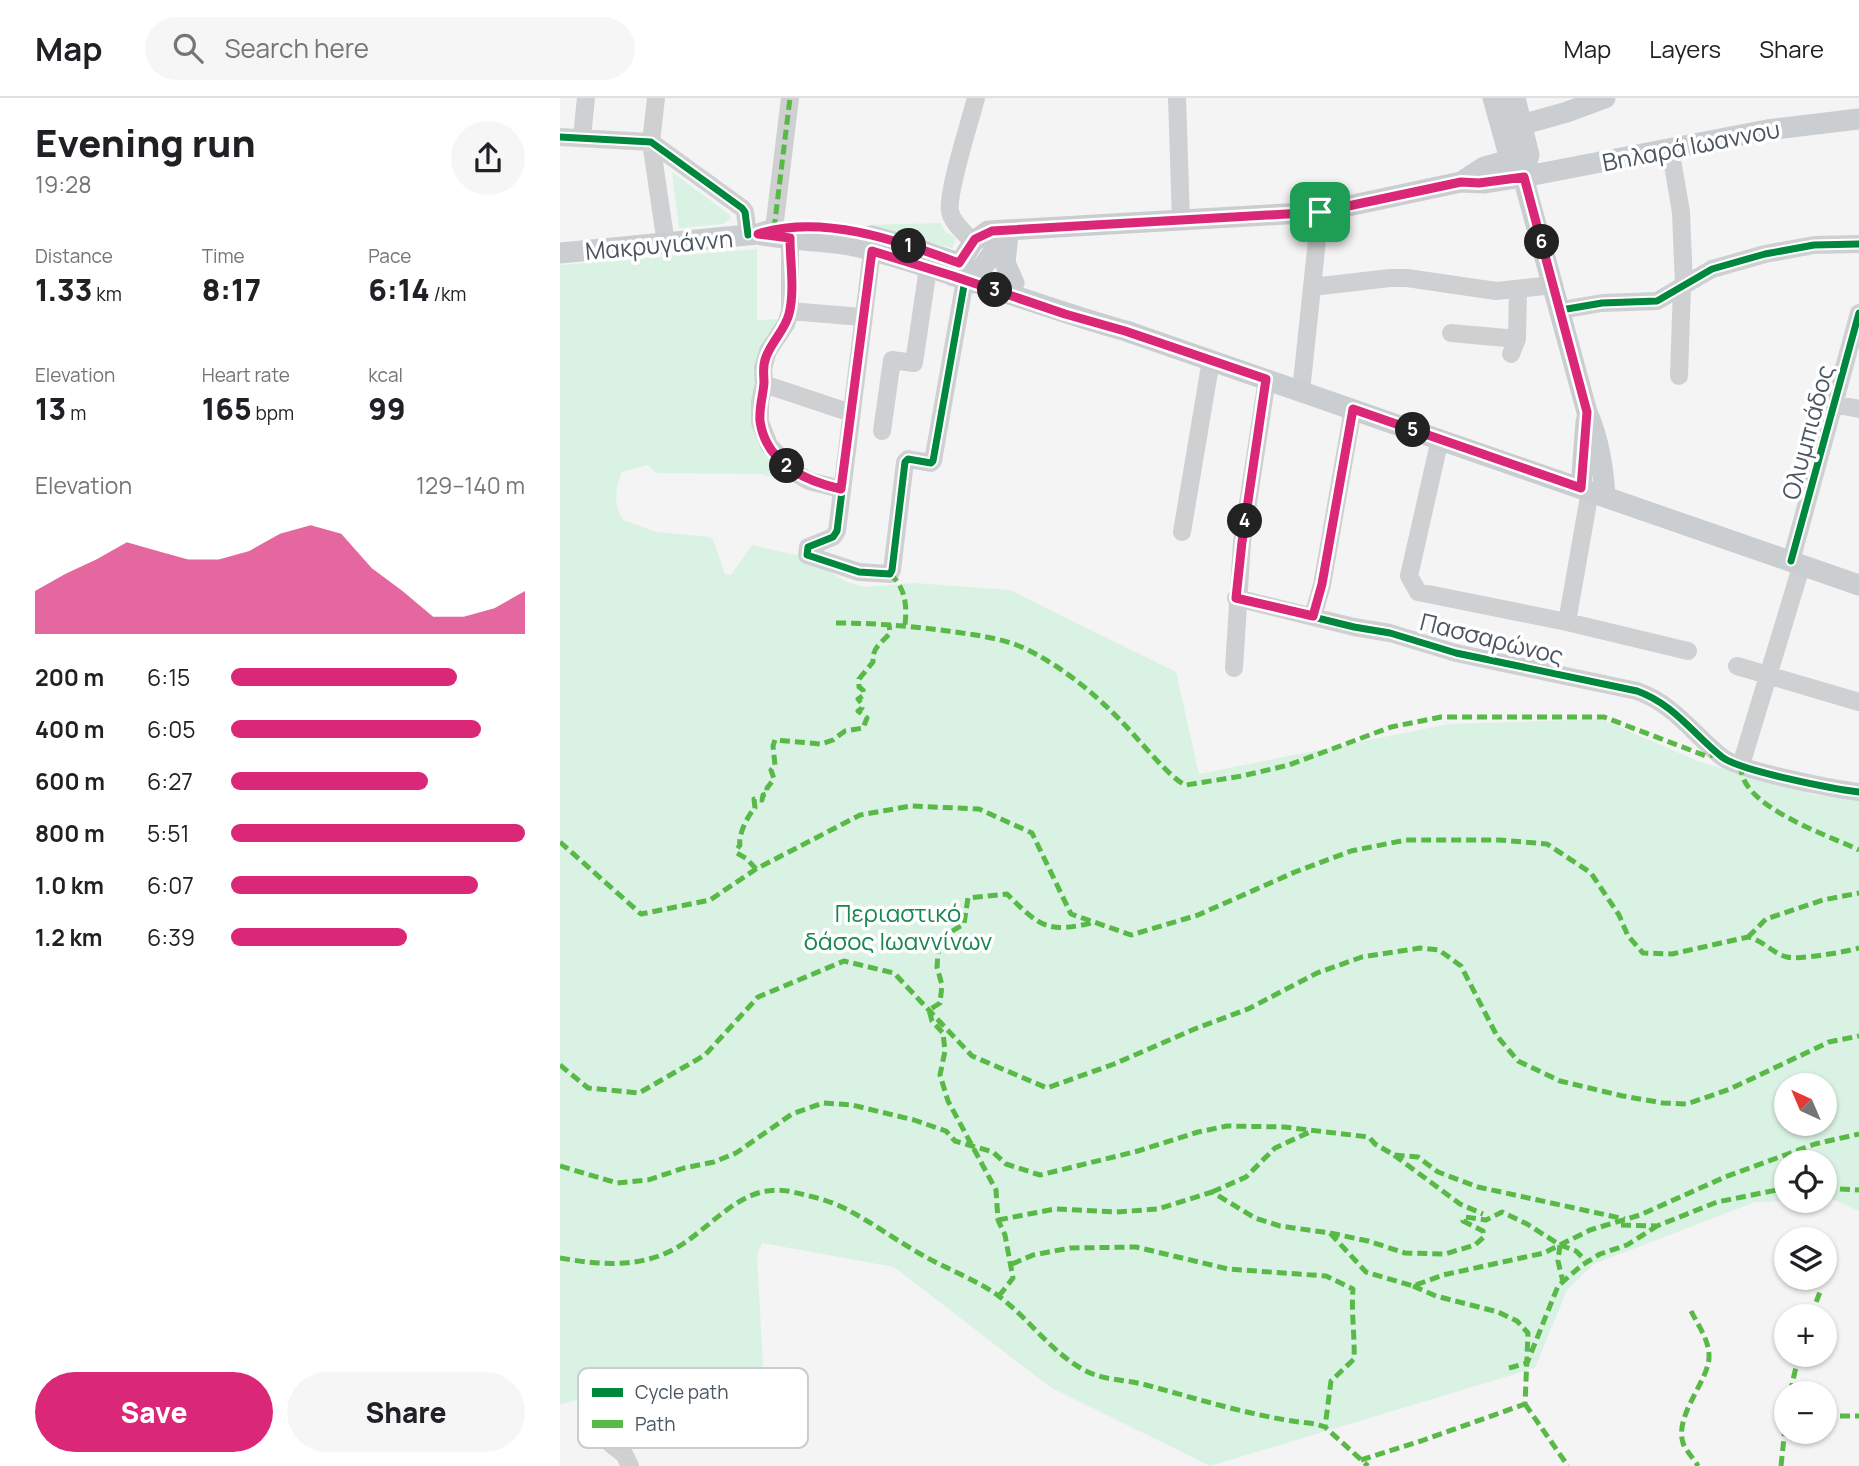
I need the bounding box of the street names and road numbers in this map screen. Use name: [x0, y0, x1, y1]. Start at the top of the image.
street label: Βηλαρά Ιωαννου: [1599, 112, 1783, 178]
street label: Μακρυγιάννη: [584, 221, 734, 267]
street label: Ολυμπιάδος: [1773, 361, 1841, 503]
street label: Πασσαρώνος: [1417, 604, 1567, 672]

